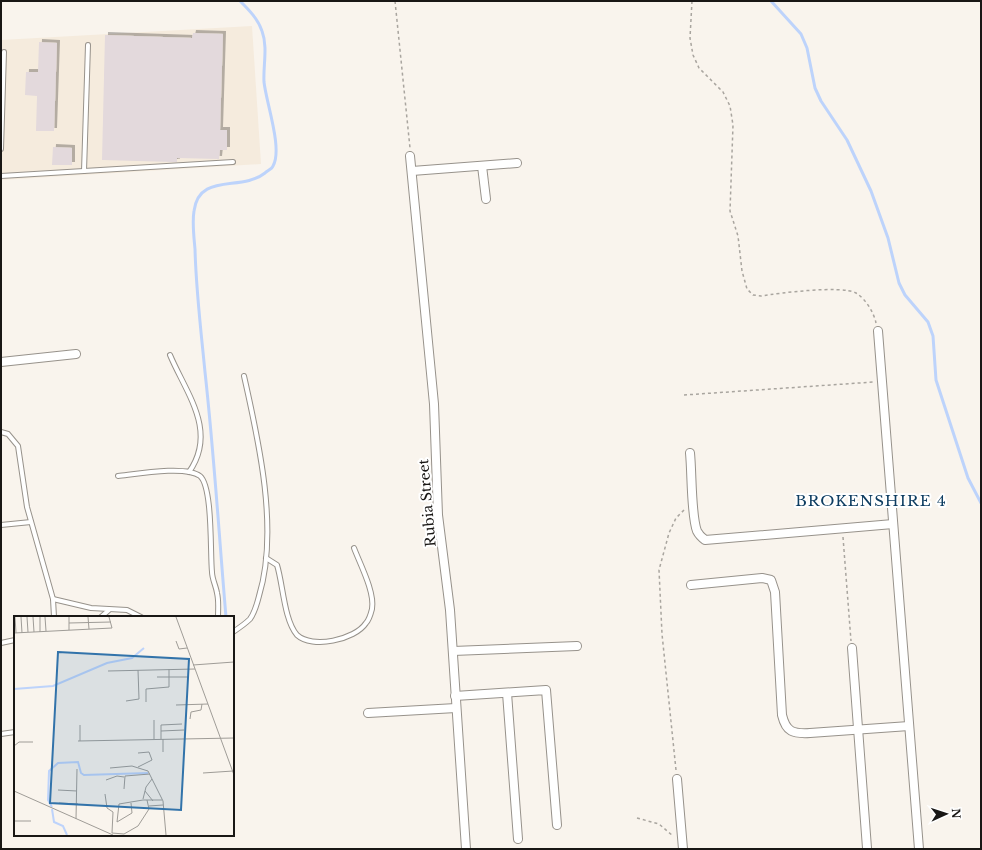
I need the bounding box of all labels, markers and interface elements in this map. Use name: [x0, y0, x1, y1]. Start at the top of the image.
street label: Rubia Street: [414, 458, 440, 548]
district label: BROKENSHIRE 4: [795, 491, 947, 510]
inset map: [14, 616, 234, 836]
north arrow: [926, 794, 966, 834]
text: N: [949, 808, 963, 820]

